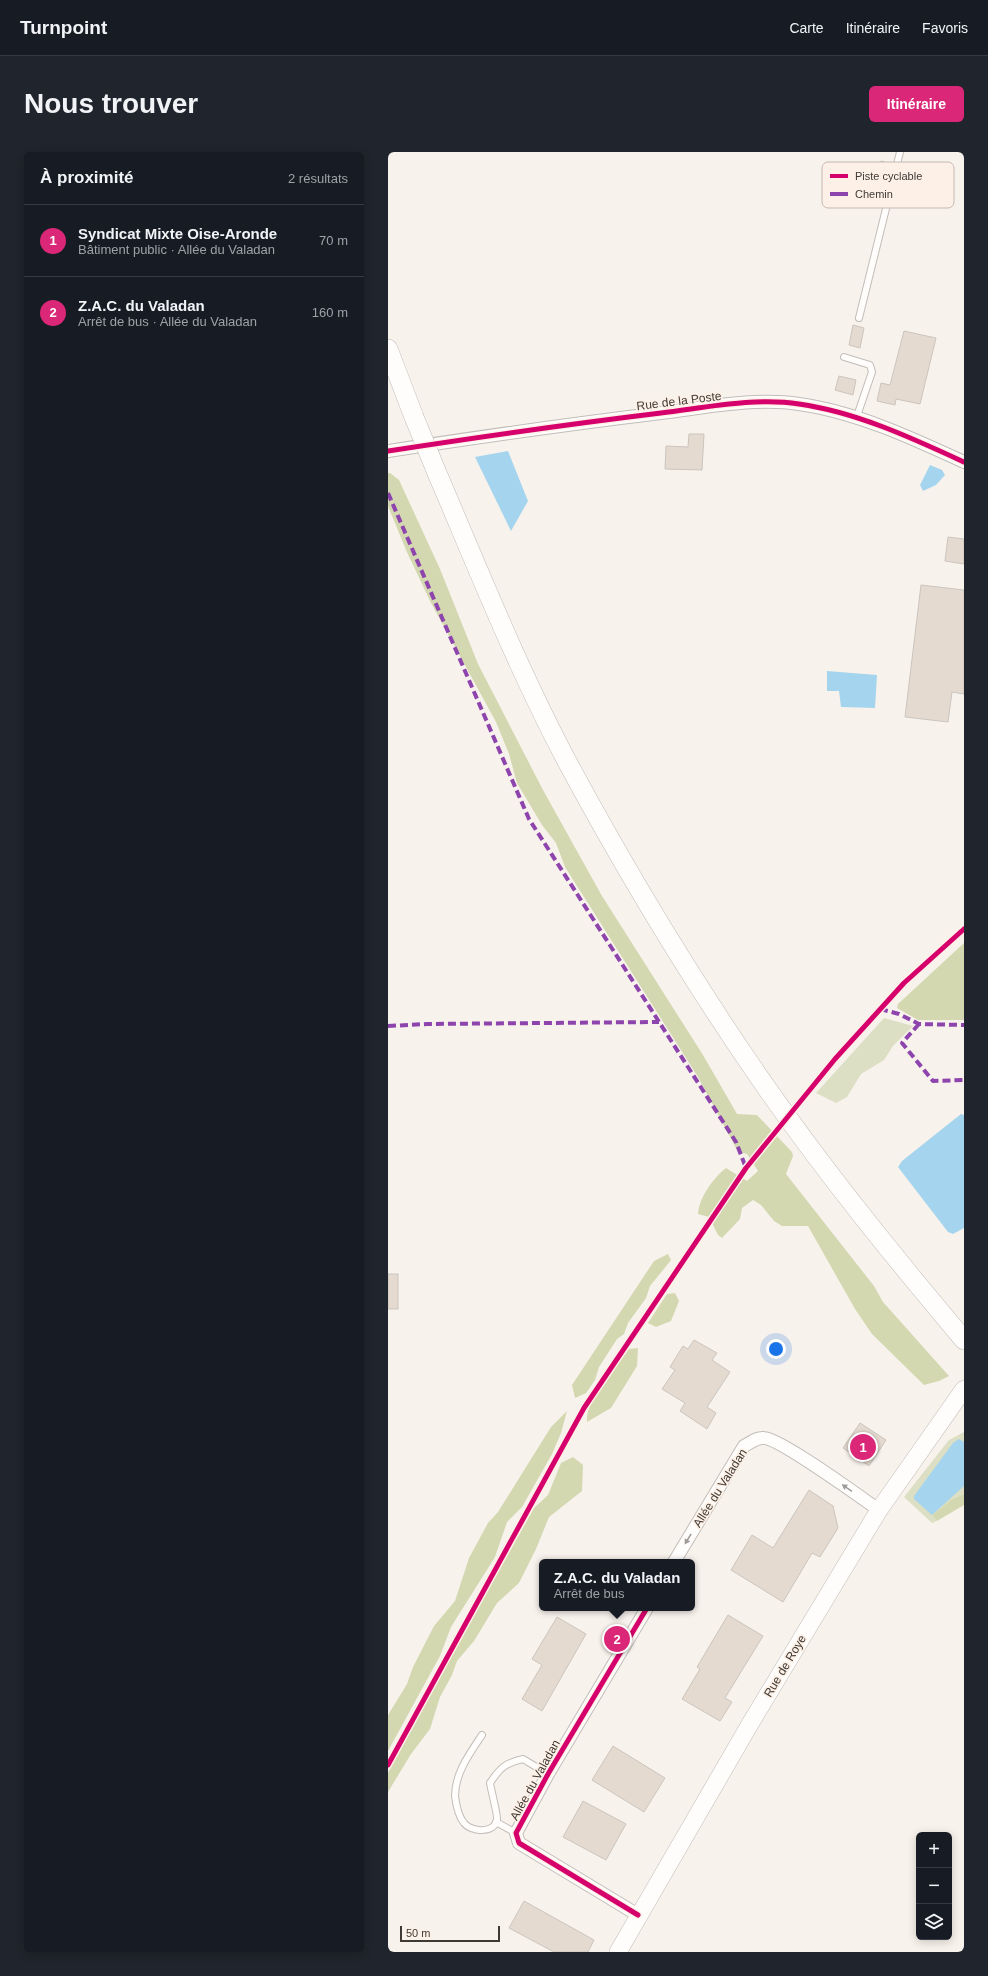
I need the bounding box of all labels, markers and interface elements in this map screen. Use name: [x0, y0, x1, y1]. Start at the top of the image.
text: Turnpoint: [20, 17, 107, 38]
text: Carte: [789, 20, 824, 36]
text: Itinéraire: [846, 20, 900, 36]
text: Favoris: [922, 20, 968, 36]
button: Itinéraire: [869, 86, 964, 122]
text: Nous trouver: [24, 88, 198, 119]
legend: [822, 162, 954, 208]
text: À proximité: [40, 168, 134, 187]
text: Piste cyclable: [855, 170, 922, 182]
text: 2 résultats: [288, 171, 348, 186]
text: Chemin: [855, 188, 893, 200]
text: Syndicat Mixte Oise-Aronde: [78, 225, 277, 242]
text: 1: [49, 233, 57, 248]
text: 70 m: [319, 233, 348, 248]
text: Bâtiment public · Allée du Valadan: [78, 242, 275, 257]
text: Z.A.C. du Valadan: [78, 297, 205, 314]
text: 2: [49, 305, 57, 320]
text: 160 m: [312, 305, 348, 320]
text: Arrêt de bus · Allée du Valadan: [78, 314, 257, 329]
street label: Rue de la Poste: [636, 389, 723, 413]
your location: [766, 1339, 786, 1359]
pin: 1: [850, 1432, 876, 1462]
street label: Allée du Valadan: [690, 1446, 750, 1530]
one-way arrow: [842, 1484, 852, 1492]
one-way arrow: [684, 1534, 692, 1544]
popup: [539, 1559, 695, 1611]
text: Z.A.C. du Valadan: [554, 1569, 680, 1586]
text: Arrêt de bus: [554, 1586, 624, 1601]
pin: 2: [604, 1624, 630, 1654]
street label: Rue de Roye: [761, 1632, 809, 1700]
street label: Allée du Valadan: [507, 1737, 563, 1823]
map controls: [916, 1832, 952, 1940]
button: +: [916, 1832, 952, 1868]
button: −: [916, 1868, 952, 1904]
button: layers: [916, 1904, 952, 1940]
scale bar: [400, 1924, 500, 1943]
text: 50 m: [406, 1927, 430, 1939]

